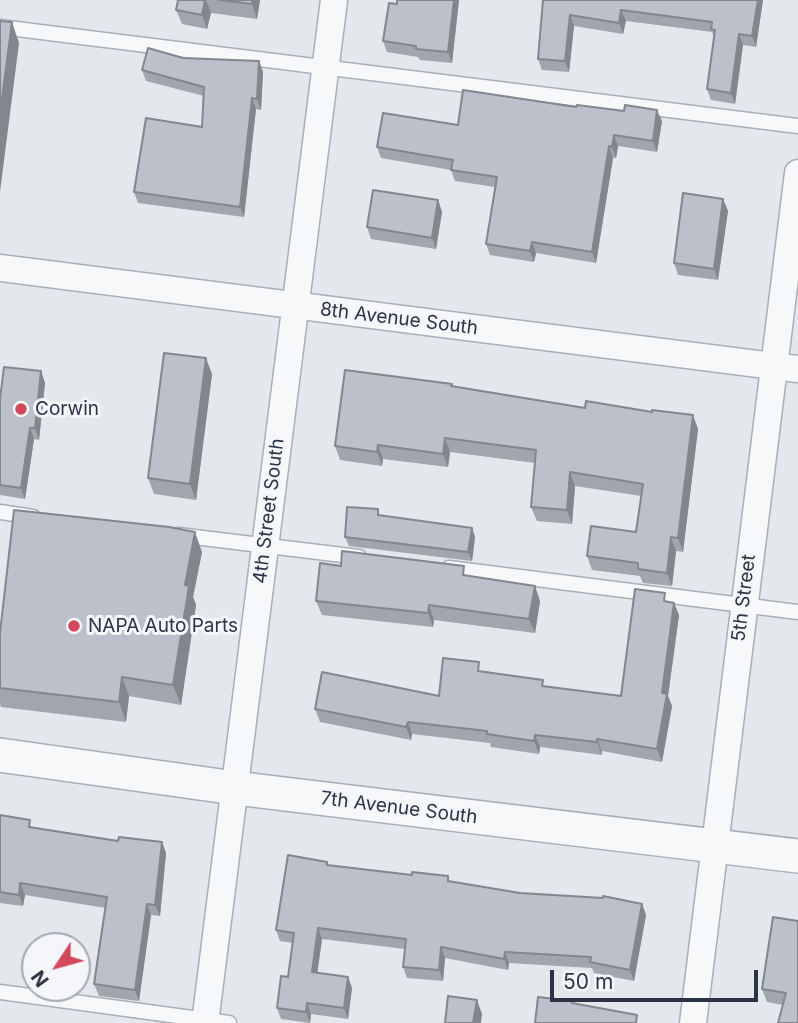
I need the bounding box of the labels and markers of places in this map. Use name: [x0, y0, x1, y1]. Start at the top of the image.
place label: Corwin: [35, 398, 99, 420]
marker: Corwin: [13, 401, 29, 417]
place label: NAPA Auto Parts: [88, 615, 238, 637]
marker: NAPA Auto Parts: [66, 618, 82, 634]

